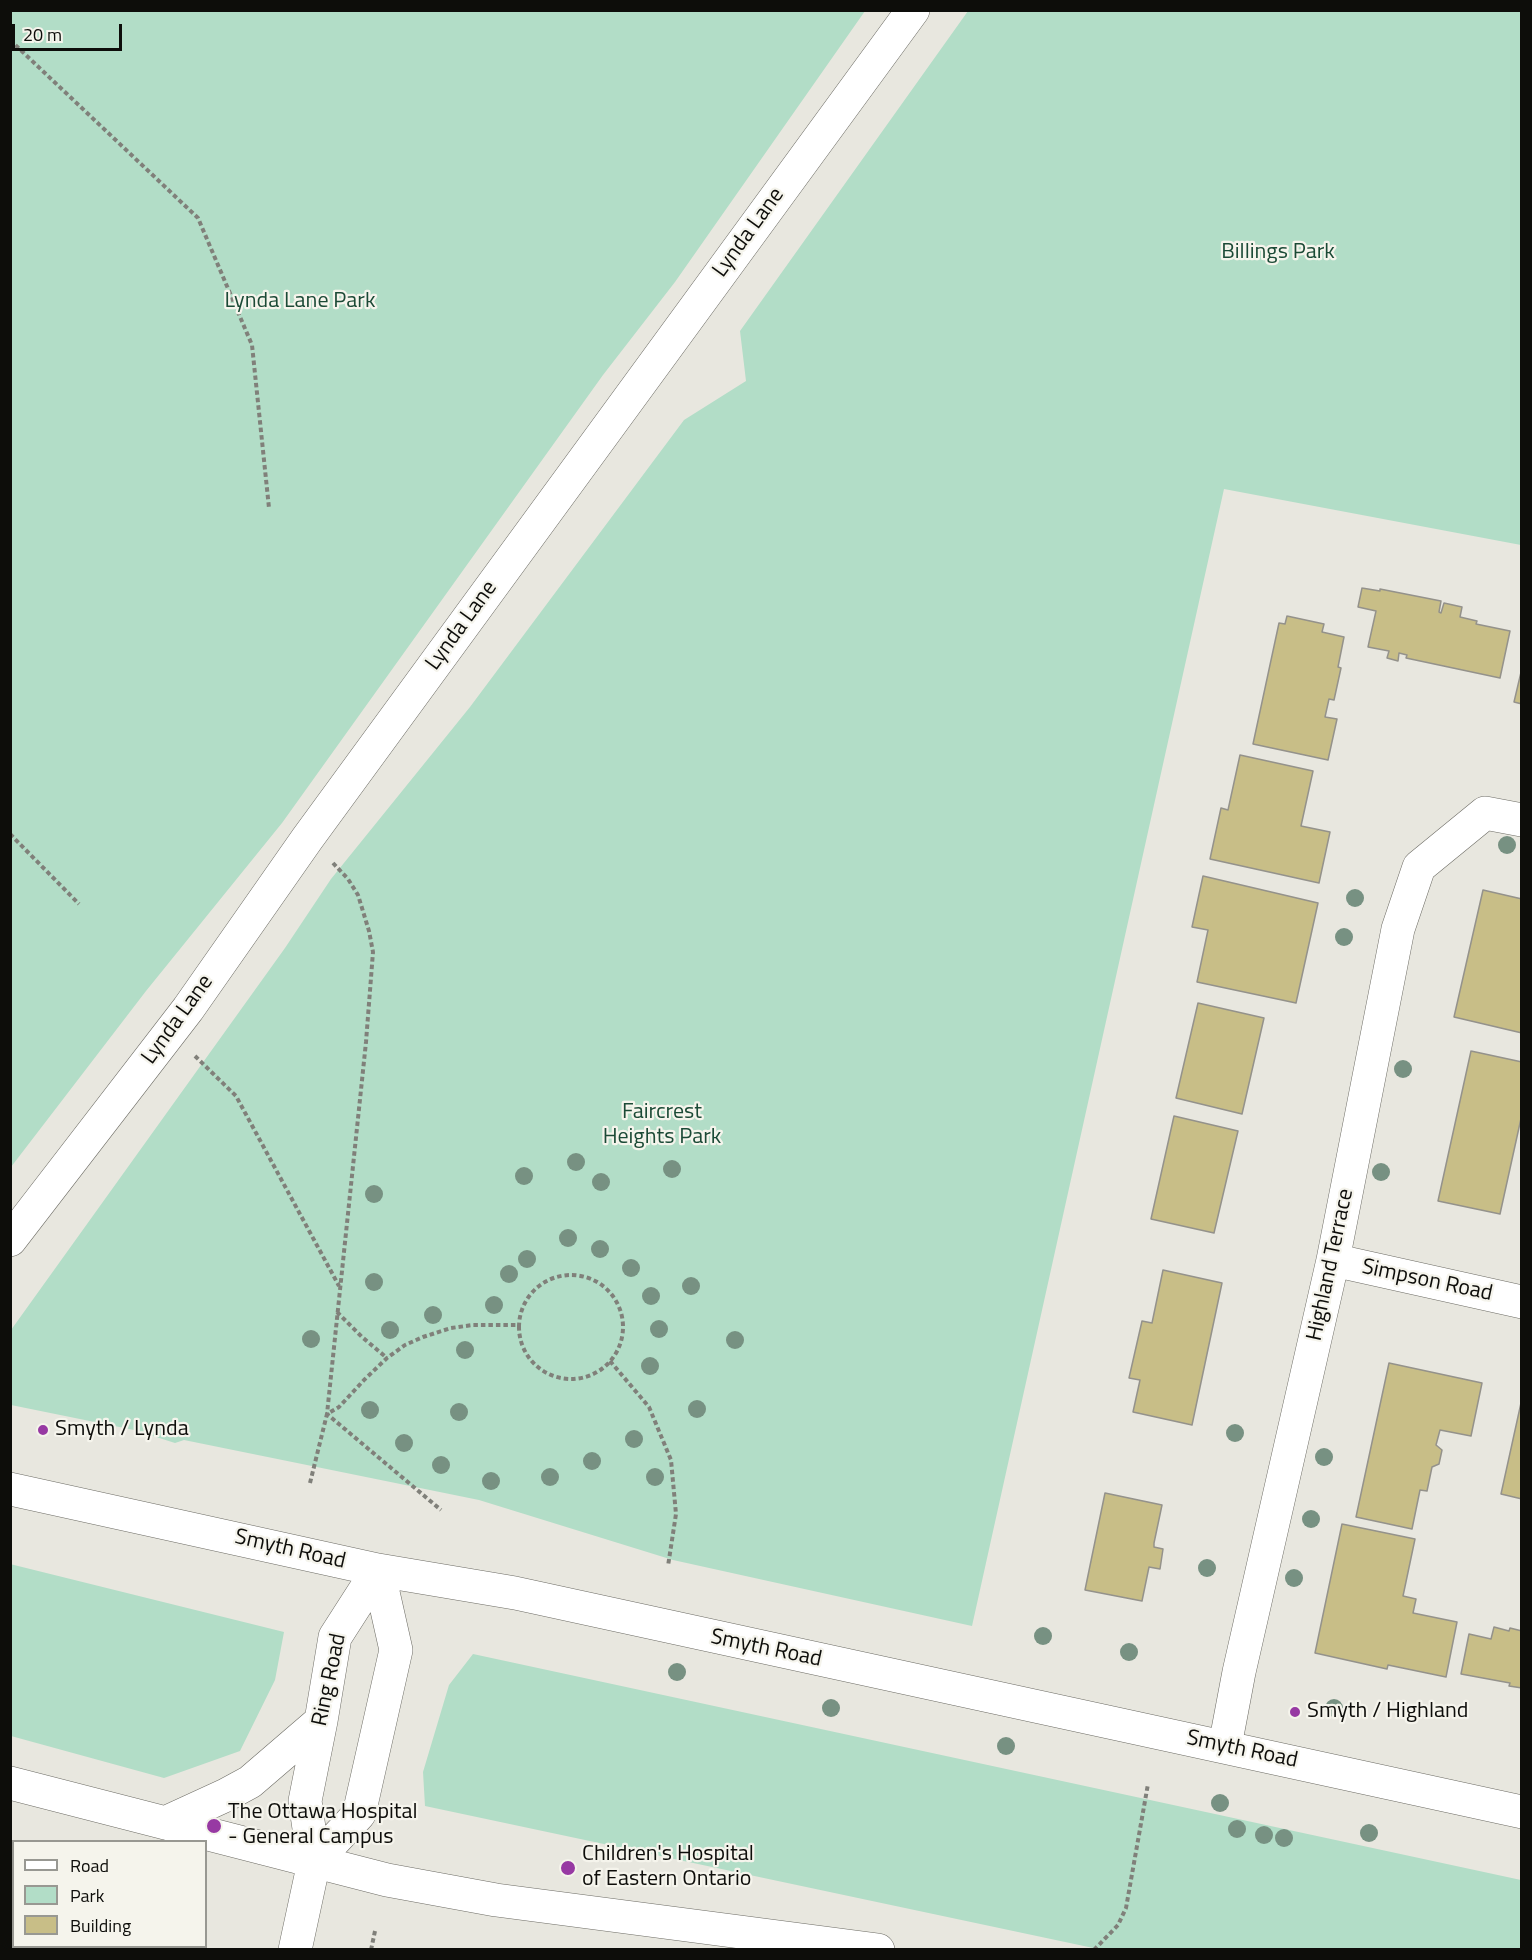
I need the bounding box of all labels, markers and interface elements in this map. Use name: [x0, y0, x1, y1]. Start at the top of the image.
scale bar: [15, 12, 124, 50]
text: 20 m: [23, 21, 62, 48]
street label: Lynda Lane: [708, 183, 790, 283]
park label: Billings Park: [1221, 240, 1335, 266]
park label: Lynda Lane Park: [225, 289, 375, 315]
street label: Lynda Lane: [421, 576, 503, 676]
street label: Lynda Lane: [137, 970, 219, 1070]
park label: Faircrest Heights Park: [603, 1100, 721, 1152]
street label: Highland Terrace: [1302, 1187, 1360, 1343]
street label: Simpson Road: [1359, 1254, 1495, 1308]
place label: Smyth / Lynda: [55, 1417, 189, 1443]
marker: Smyth / Lynda: [36, 1423, 50, 1437]
street label: Smyth Road: [232, 1524, 348, 1576]
street label: Smyth Road: [708, 1624, 824, 1674]
street label: Ring Road: [307, 1631, 353, 1729]
place label: Smyth / Highland: [1307, 1699, 1468, 1725]
marker: Smyth / Highland: [1288, 1705, 1302, 1719]
street label: Smyth Road: [1184, 1725, 1300, 1775]
place label: The Ottawa Hospital - General Campus: [228, 1800, 418, 1852]
marker: The Ottawa Hospital - General Campus: [205, 1817, 223, 1835]
legend: [12, 1840, 207, 1948]
place label: Children's Hospital of Eastern Ontario: [582, 1842, 754, 1894]
text: Road: [70, 1852, 109, 1879]
marker: Children's Hospital of Eastern Ontario: [559, 1859, 577, 1877]
text: Park: [70, 1882, 104, 1909]
text: Building: [70, 1912, 131, 1939]

